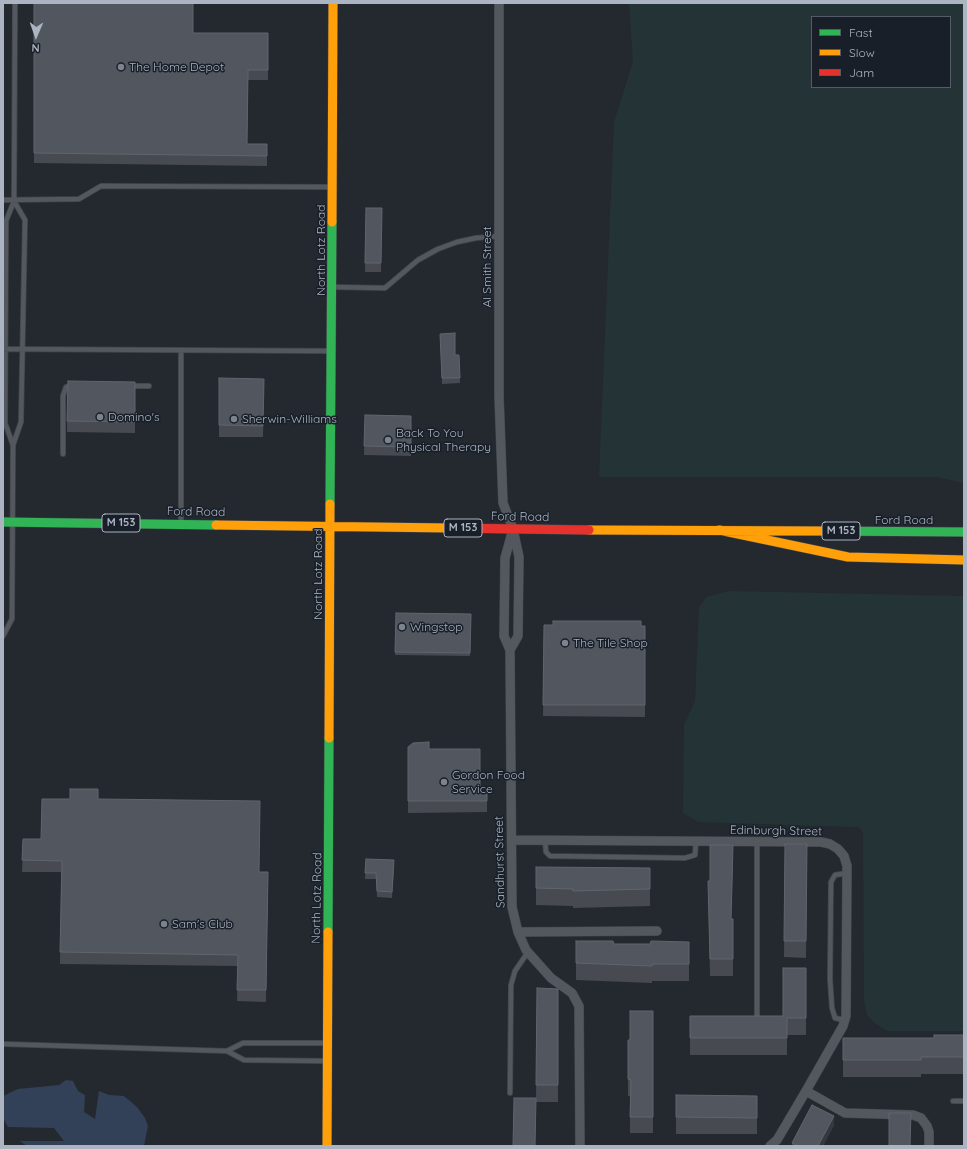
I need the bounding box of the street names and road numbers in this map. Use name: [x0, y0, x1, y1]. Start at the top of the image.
street label: North Lotz Road: [314, 204, 328, 296]
street label: Al Smith Street: [480, 226, 494, 308]
street label: Ford Road: [167, 504, 225, 520]
street label: Ford Road: [491, 509, 549, 525]
street label: Ford Road: [875, 513, 933, 527]
road number: M 153: [102, 514, 140, 532]
road number: M 153: [444, 519, 482, 537]
road number: M 153: [822, 522, 860, 540]
street label: North Lotz Road: [311, 528, 325, 620]
street label: Sandhurst Street: [492, 816, 508, 908]
street label: Edinburgh Street: [730, 823, 822, 839]
street label: North Lotz Road: [309, 852, 325, 944]

